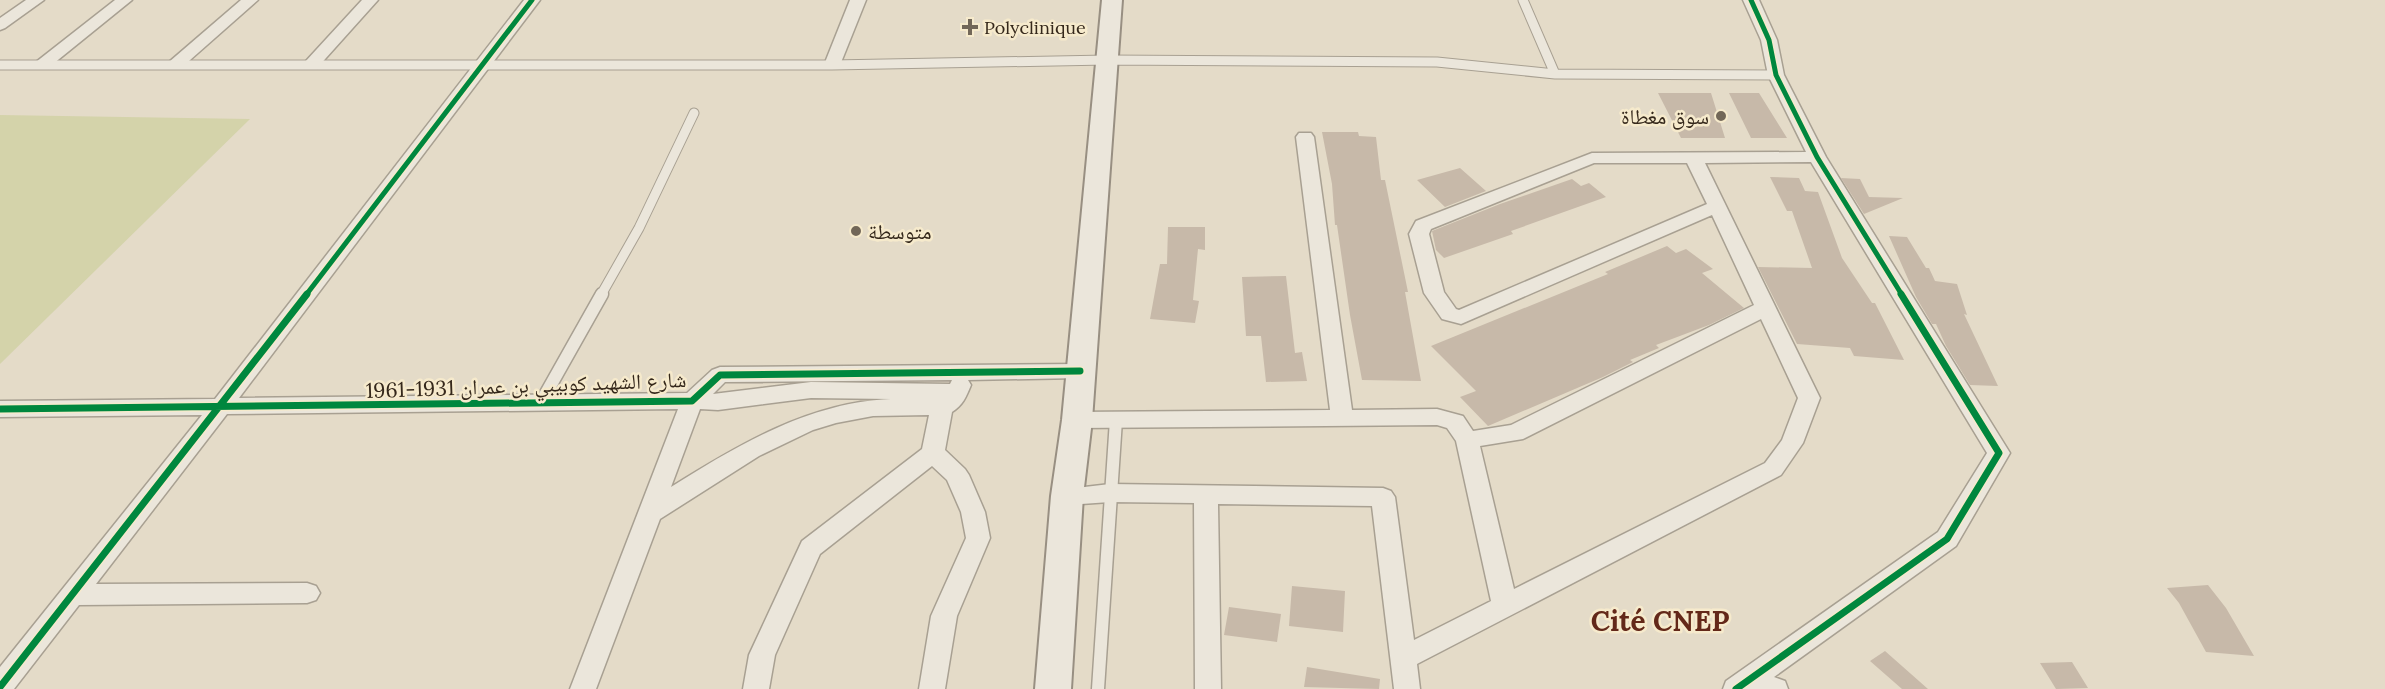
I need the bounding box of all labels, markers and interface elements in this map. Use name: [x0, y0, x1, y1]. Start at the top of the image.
place label: Polyclinique: [984, 16, 1086, 39]
marker: Polyclinique: [961, 18, 979, 36]
place label: سوق مغطاة: [1621, 103, 1709, 130]
marker: سوق مغطاة: [1714, 109, 1728, 123]
place label: متوسطة: [868, 218, 931, 245]
marker: متوسطة: [849, 224, 863, 238]
street label: شارع الشهيد كوبيبي بن عمران 1931-1961: [365, 366, 687, 407]
district label: Cité CNEP: [1591, 603, 1729, 639]

